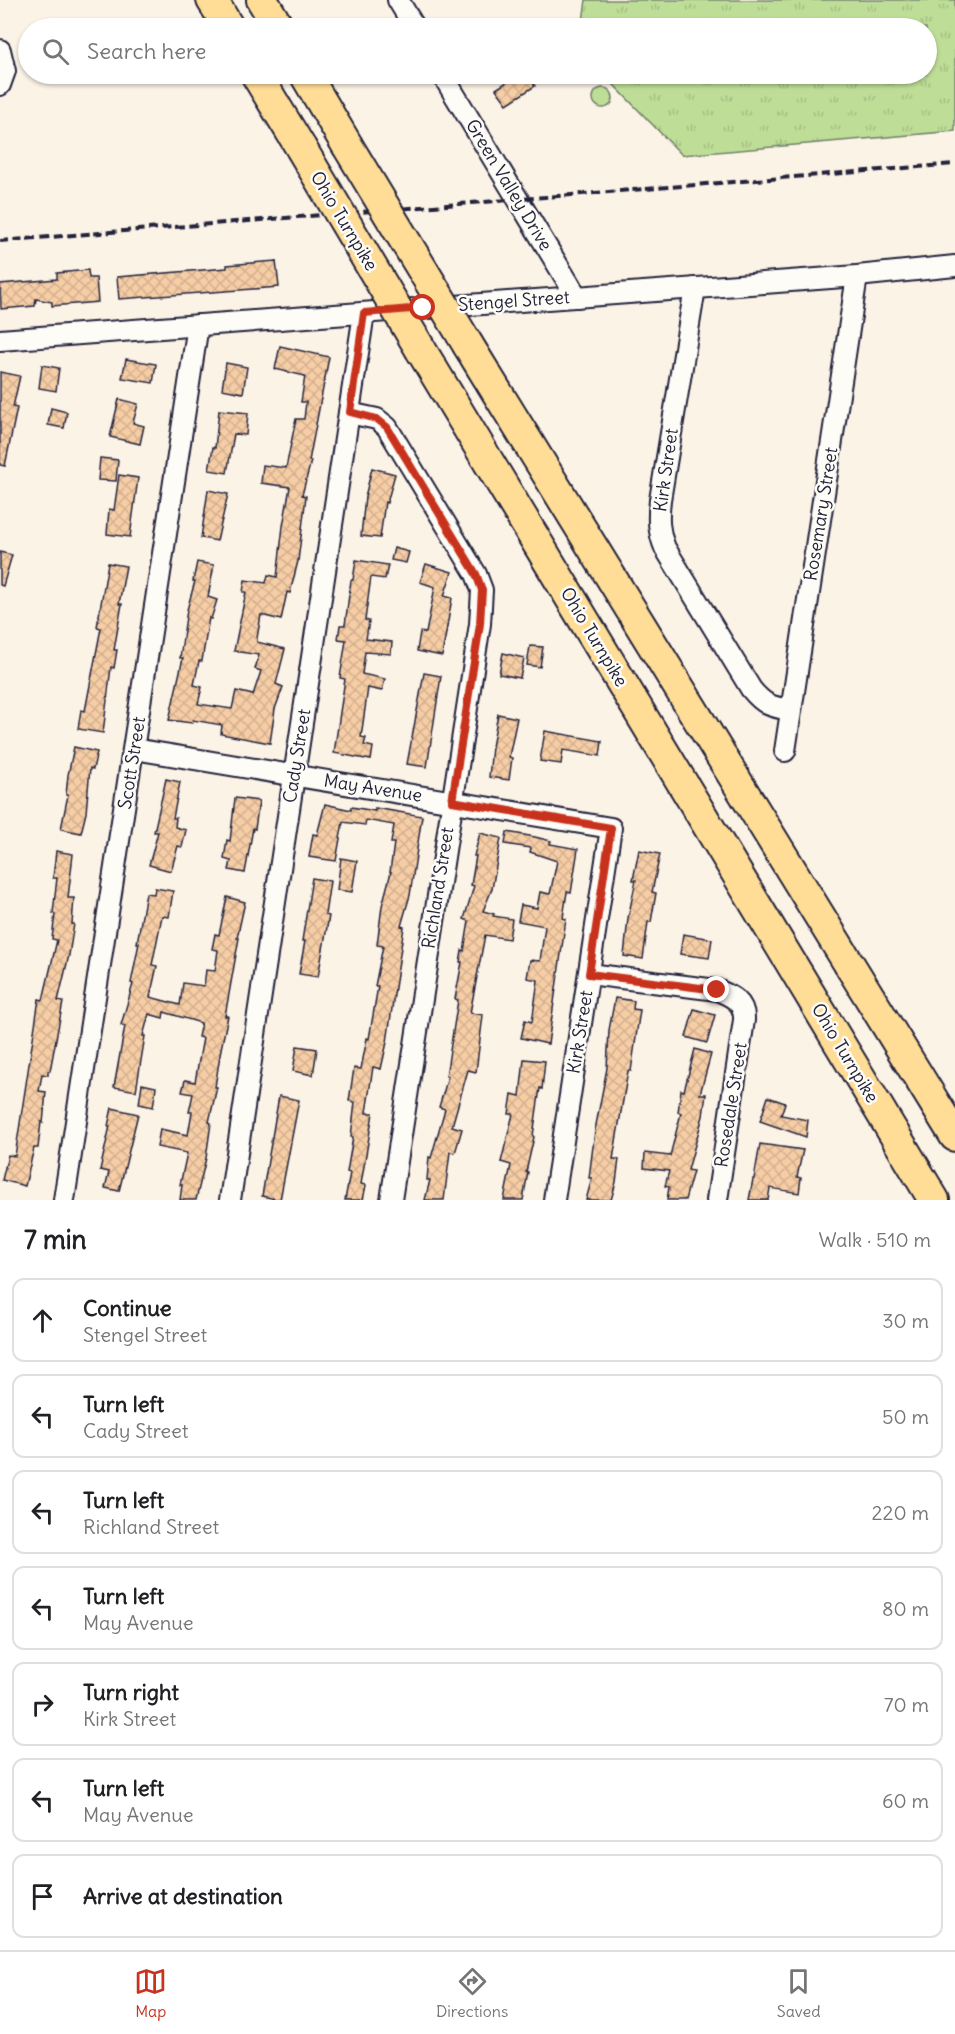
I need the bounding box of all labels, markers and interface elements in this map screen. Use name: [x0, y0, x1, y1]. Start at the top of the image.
search box: [18, 18, 937, 84]
icon: search: [39, 35, 72, 68]
text: Search here: [87, 37, 206, 65]
street label: Green Valley Drive: [461, 115, 558, 255]
street label: Ohio Turnpike: [306, 167, 383, 275]
street label: Stengel Street: [457, 285, 571, 316]
route start: [409, 294, 435, 320]
street label: Kirk Street: [648, 427, 683, 513]
street label: Rosemary Street: [799, 445, 842, 583]
street label: Ohio Turnpike: [556, 583, 633, 691]
street label: Cady Street: [278, 707, 315, 805]
street label: Scott Street: [113, 715, 150, 811]
street label: May Avenue: [322, 768, 424, 807]
street label: Richland Street: [417, 826, 458, 950]
route end: [703, 976, 729, 1002]
street label: Kirk Street: [562, 989, 597, 1075]
street label: Ohio Turnpike: [807, 999, 884, 1107]
street label: Rosedale Street: [709, 1041, 752, 1169]
text: 7 min: [24, 1223, 87, 1256]
text: Walk · 510 m: [819, 1227, 931, 1252]
text: Continue: [83, 1294, 172, 1322]
icon: ahead: [26, 1304, 59, 1337]
text: 30 m: [882, 1308, 929, 1333]
text: Stengel Street: [83, 1322, 207, 1347]
text: Turn left: [83, 1390, 164, 1418]
icon: left: [26, 1400, 59, 1433]
text: 50 m: [882, 1404, 929, 1429]
text: Cady Street: [83, 1418, 189, 1443]
text: Turn left: [83, 1486, 164, 1514]
icon: left: [26, 1496, 59, 1529]
text: 220 m: [872, 1500, 929, 1525]
text: Richland Street: [83, 1514, 219, 1539]
text: Turn left: [83, 1582, 164, 1610]
icon: left: [26, 1592, 59, 1625]
text: 80 m: [882, 1596, 929, 1621]
text: May Avenue: [83, 1610, 194, 1635]
text: Turn right: [83, 1678, 179, 1706]
icon: right: [26, 1688, 59, 1721]
text: 70 m: [884, 1692, 929, 1717]
text: Kirk Street: [83, 1706, 176, 1731]
text: Turn left: [83, 1774, 164, 1802]
icon: left: [26, 1784, 59, 1817]
text: 60 m: [882, 1788, 929, 1813]
text: May Avenue: [83, 1802, 194, 1827]
icon: arrive: [26, 1880, 59, 1913]
text: Arrive at destination: [83, 1882, 283, 1910]
tab: Map: [134, 1965, 167, 2021]
tab: Directions: [436, 1965, 508, 2021]
tab: Saved: [777, 1965, 821, 2021]

